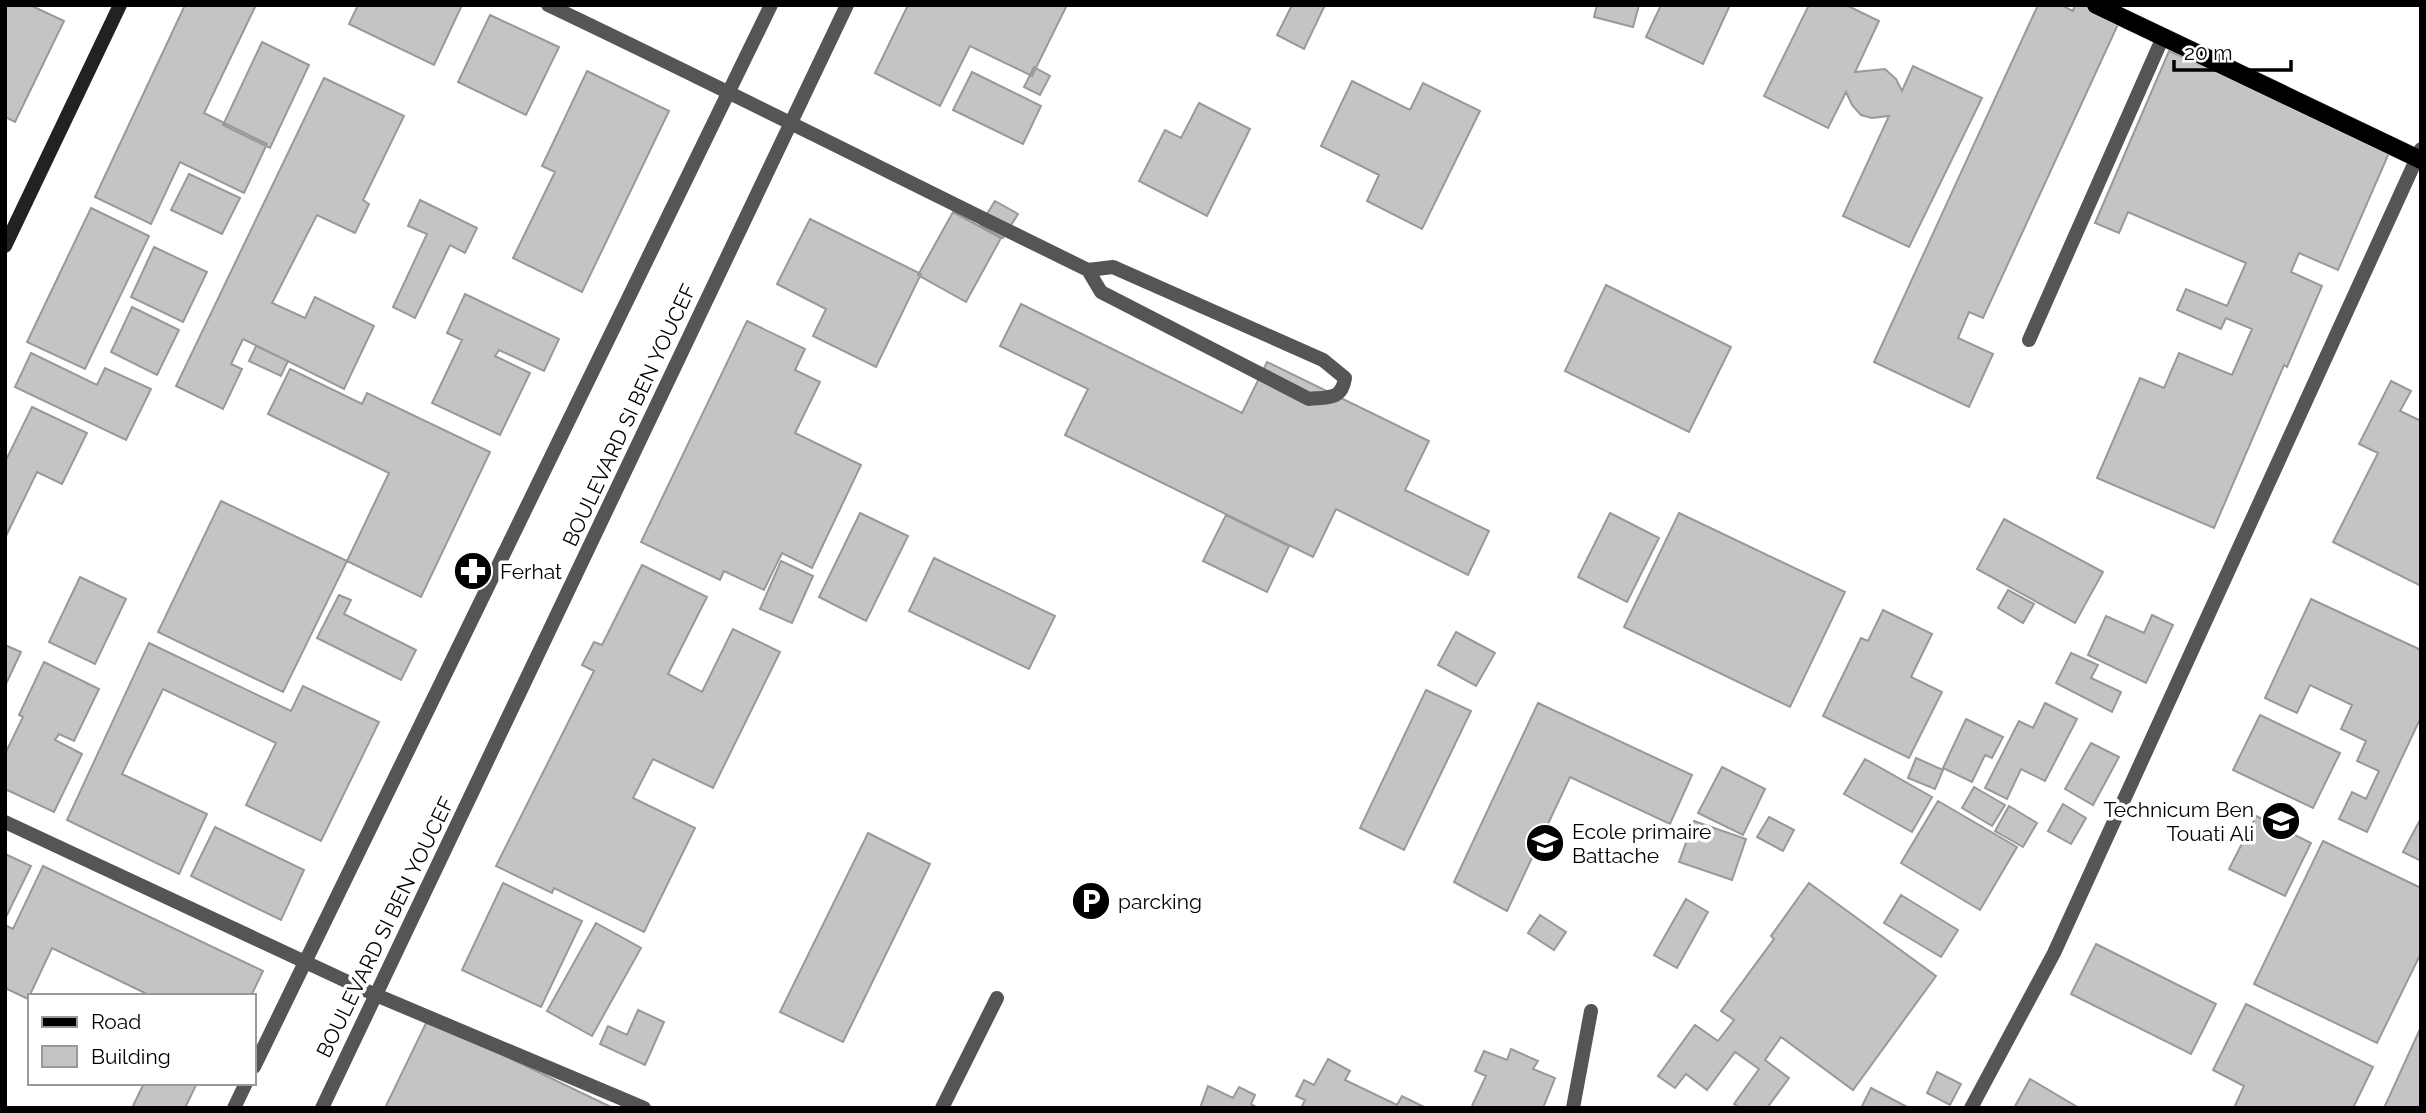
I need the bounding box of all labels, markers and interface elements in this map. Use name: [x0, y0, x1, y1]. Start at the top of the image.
scale bar: [2174, 28, 2291, 72]
text: 20 m: [2184, 40, 2232, 65]
street label: BOULEVARD SI BEN YOUCEF: [557, 280, 701, 550]
pharmacy icon: Ferhat: [452, 550, 494, 592]
place label: Ferhat: [500, 559, 562, 584]
street label: BOULEVARD SI BEN YOUCEF: [311, 793, 459, 1061]
place label: Technicum Ben Touati Ali: [2103, 797, 2254, 846]
school or university icon: Technicum Ben Touati Ali: [2260, 800, 2302, 842]
place label: Ecole primaire Battache: [1572, 819, 1711, 868]
school or university icon: Ecole primaire Battache: [1524, 822, 1566, 864]
parking icon: parcking: [1070, 880, 1112, 922]
place label: parcking: [1118, 889, 1202, 914]
legend: [28, 994, 256, 1085]
text: Road: [91, 1009, 141, 1034]
text: Building: [91, 1044, 171, 1069]

